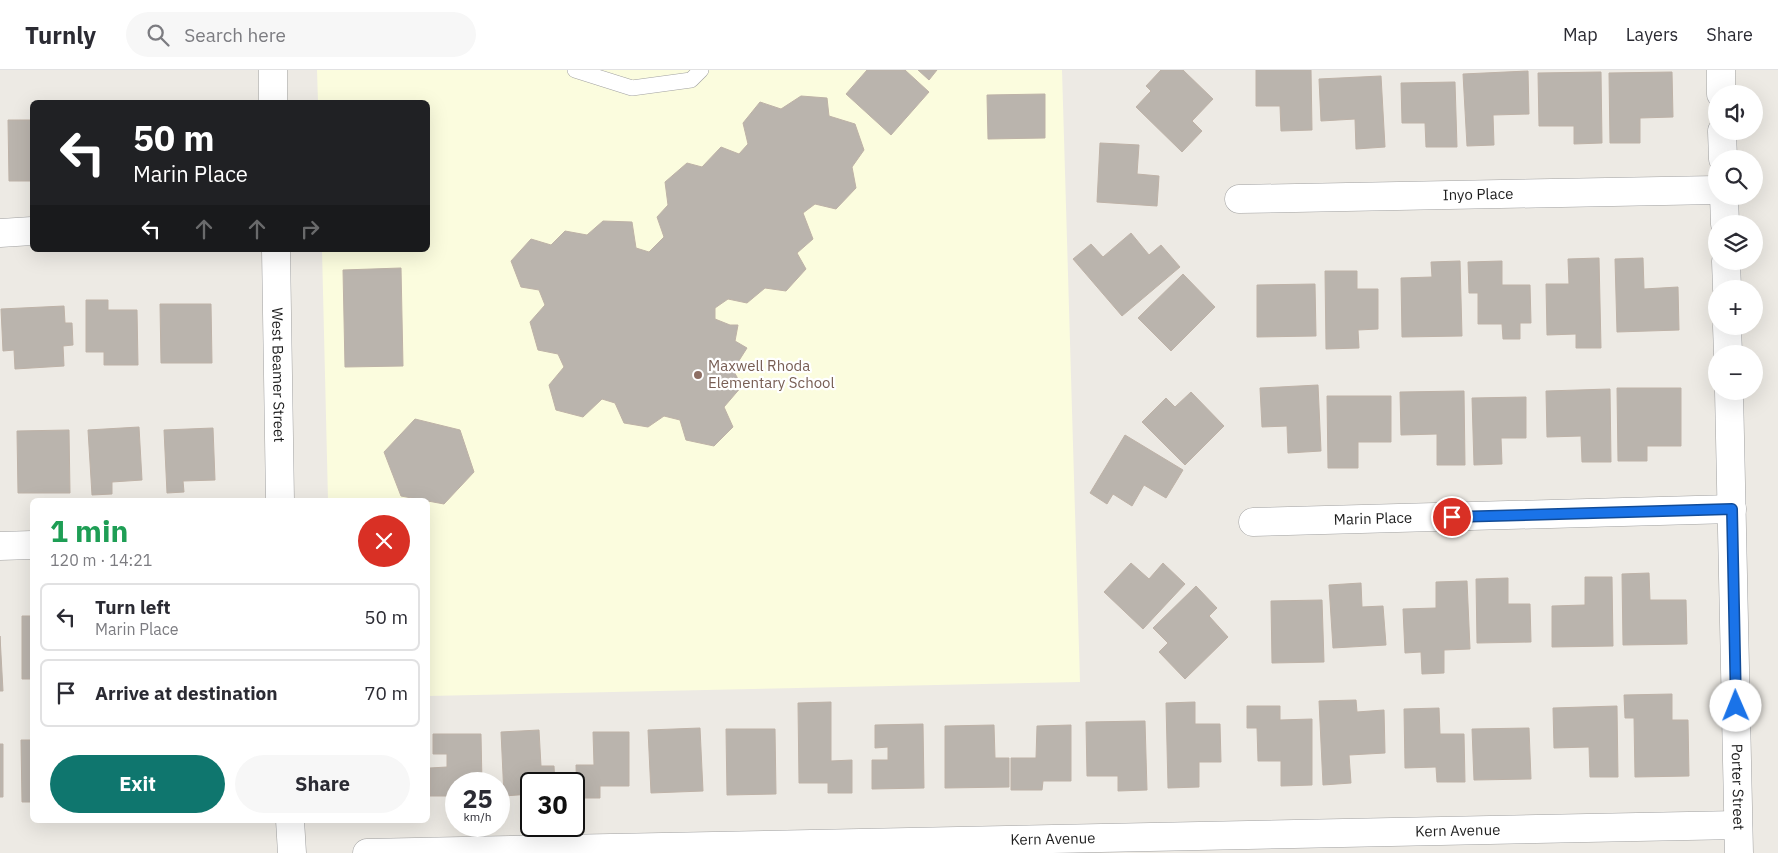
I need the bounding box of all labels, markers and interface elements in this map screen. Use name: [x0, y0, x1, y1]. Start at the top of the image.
search box: [126, 12, 476, 57]
text: Turnly: [25, 19, 96, 51]
icon: search: [144, 21, 172, 49]
text: Search here: [184, 23, 286, 47]
text: Map: [1563, 23, 1598, 46]
text: Layers: [1626, 23, 1678, 46]
text: Share: [1706, 23, 1753, 46]
map controls: [1708, 85, 1763, 400]
button: sound: [1708, 85, 1763, 140]
text: 50 m: [133, 115, 215, 161]
icon: left: [50, 120, 115, 185]
button: search: [1708, 150, 1763, 205]
text: Marin Place: [133, 159, 248, 188]
street label: Inyo Place: [1442, 184, 1513, 204]
icon: left: [137, 215, 165, 243]
icon: ahead: [190, 215, 218, 243]
icon: ahead: [243, 215, 271, 243]
icon: right: [296, 215, 324, 243]
button: layers: [1708, 215, 1763, 270]
button: +: [1708, 280, 1763, 335]
street label: West Beamer Street: [268, 307, 289, 443]
button: −: [1708, 345, 1763, 400]
place label: Maxwell Rhoda Elementary School: [708, 356, 835, 392]
marker: Maxwell Rhoda Elementary School: [692, 369, 704, 381]
pin: [1431, 496, 1473, 538]
icon: arrive: [1438, 503, 1466, 531]
street label: Marin Place: [1333, 508, 1412, 529]
text: 1 min: [50, 511, 128, 550]
button: close: [358, 515, 410, 567]
text: 120 m · 14:21: [50, 550, 152, 570]
text: Turn left: [95, 595, 171, 619]
icon: left: [52, 603, 80, 631]
text: 50 m: [364, 605, 408, 629]
text: Marin Place: [95, 619, 179, 639]
icon: arrive: [52, 679, 80, 707]
position arrow: [1709, 679, 1761, 731]
text: Arrive at destination: [95, 681, 278, 705]
text: 70 m: [364, 681, 408, 705]
street label: Porter Street: [1728, 743, 1749, 830]
button: Exit: [50, 755, 225, 813]
button: Share: [235, 755, 410, 813]
speed limit sign: 30: [520, 772, 585, 837]
text: 25: [462, 782, 493, 815]
text: km/h: [463, 809, 492, 824]
street label: Kern Avenue: [1415, 820, 1501, 841]
street label: Kern Avenue: [1010, 828, 1096, 849]

